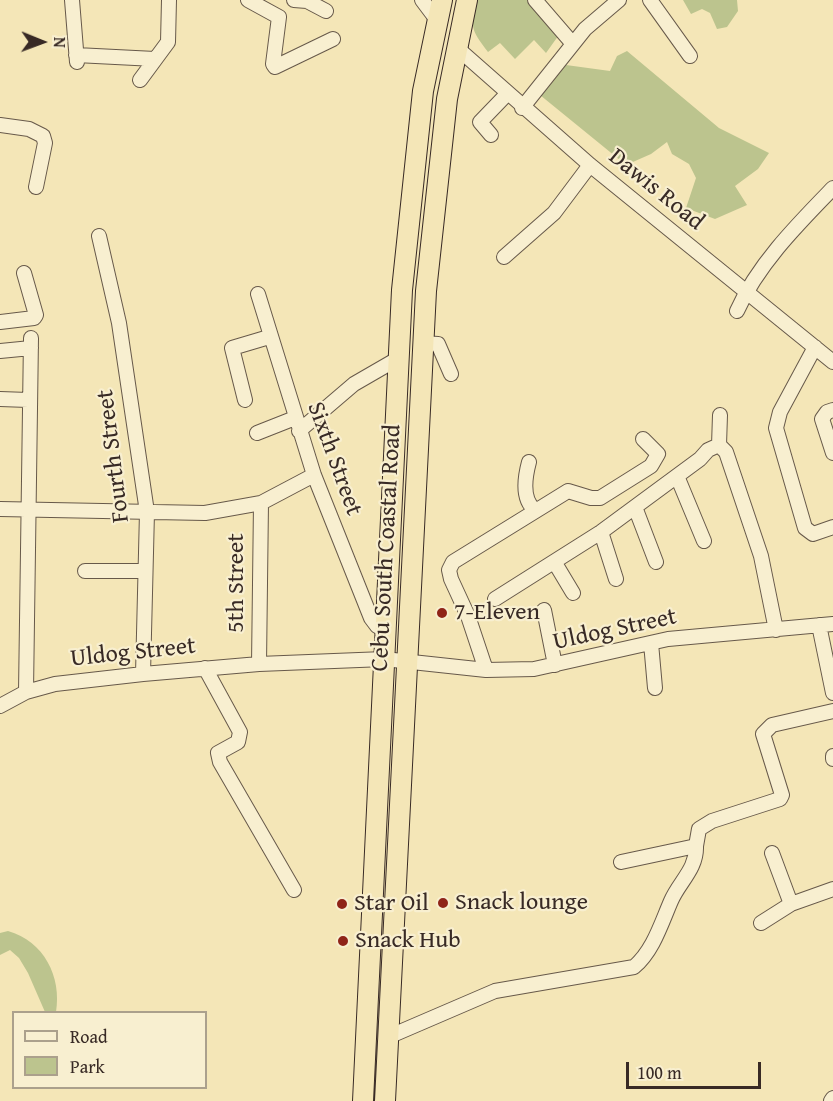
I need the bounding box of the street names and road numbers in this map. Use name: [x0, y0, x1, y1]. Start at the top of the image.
street label: Dawis Road: [602, 143, 710, 237]
street label: Fourth Street: [92, 388, 136, 524]
street label: Sixth Street: [300, 398, 368, 520]
street label: Cebu South Coastal Road: [366, 424, 408, 672]
street label: 5th Street: [223, 533, 251, 633]
street label: Uldog Street: [551, 603, 679, 657]
street label: Uldog Street: [69, 632, 197, 674]

